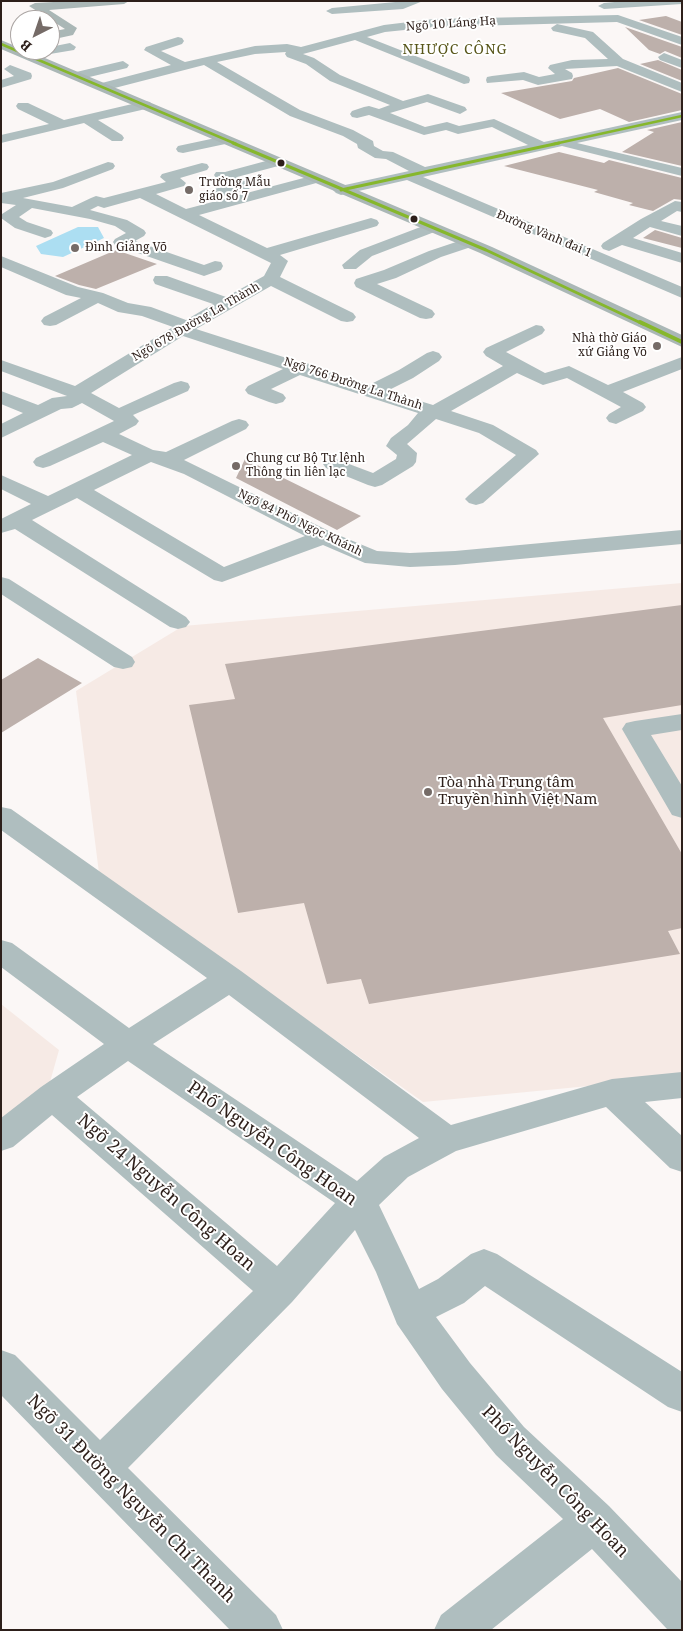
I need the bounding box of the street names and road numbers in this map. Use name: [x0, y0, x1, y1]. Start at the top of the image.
street label: Ngõ 10 Láng Hạ: [406, 14, 496, 34]
street label: Đường Vành đai 1: [494, 207, 594, 261]
street label: Ngõ 678 Đường La Thành: [130, 280, 262, 364]
street label: Ngõ 766 Đường La Thành: [282, 355, 424, 413]
street label: Ngõ 84 Phố Ngọc Khánh: [235, 487, 365, 559]
street label: Phố Nguyễn Công Hoan: [183, 1077, 361, 1211]
street label: Ngõ 24 Nguyễn Công Hoan: [73, 1110, 259, 1276]
street label: Ngõ 31 Đường Nguyễn Chí Thanh: [22, 1390, 240, 1608]
street label: Phố Nguyễn Công Hoan: [477, 1402, 633, 1562]

